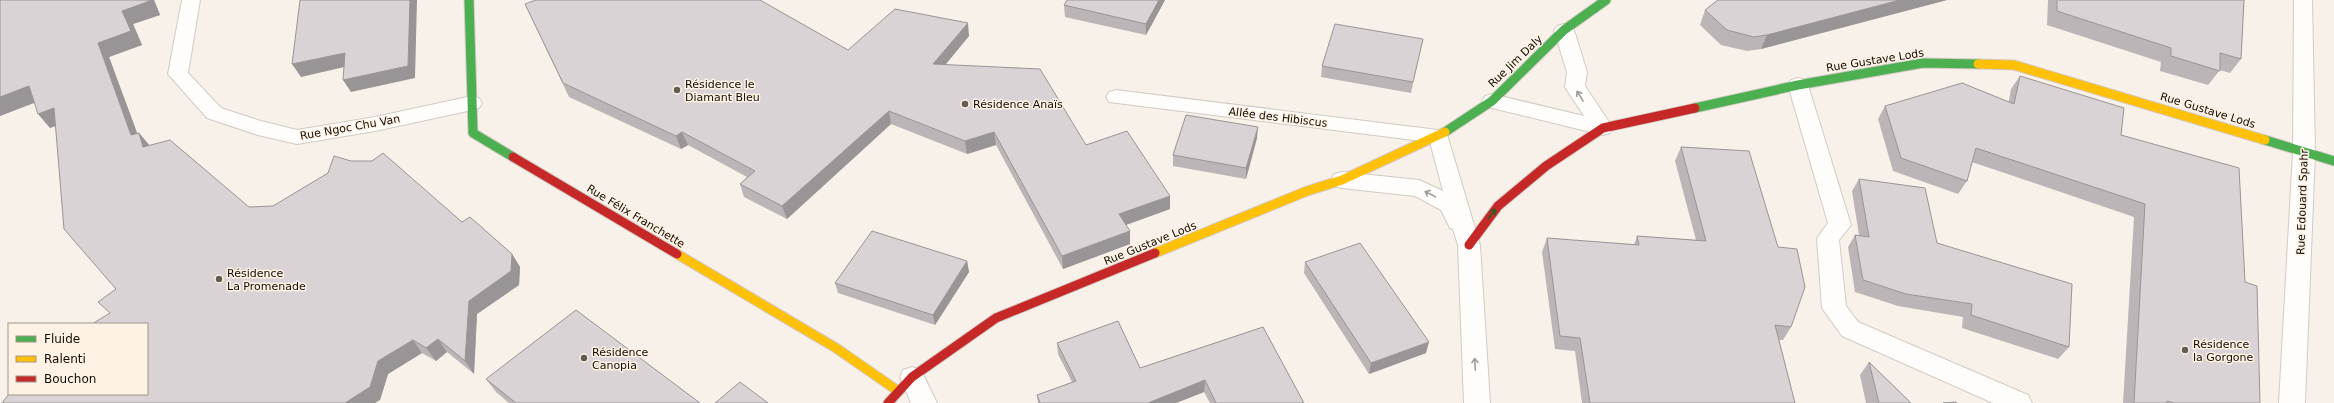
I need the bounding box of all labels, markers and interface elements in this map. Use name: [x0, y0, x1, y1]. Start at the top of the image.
street label: Rue Jim Daly: [1486, 32, 1545, 90]
street label: Rue Gustave Lods: [1825, 46, 1925, 75]
place label: Résidence le Diamant Bleu: [685, 78, 760, 104]
marker: Résidence le Diamant Bleu: [672, 85, 682, 95]
one-way arrow: [1576, 90, 1584, 102]
street label: Rue Gustave Lods: [2159, 90, 2257, 131]
place label: Résidence Anaïs: [973, 98, 1063, 111]
marker: Résidence Anaïs: [960, 99, 970, 109]
street label: Allée des Hibiscus: [1228, 105, 1328, 130]
street label: Rue Ngoc Chu Van: [299, 112, 401, 143]
street label: Rue Edouard Spahr: [2294, 148, 2311, 255]
street label: Rue Félix Franchette: [584, 182, 687, 251]
one-way arrow: [1424, 190, 1436, 197]
one-way arrow: [1488, 208, 1496, 219]
street label: Rue Gustave Lods: [1102, 219, 1199, 268]
place label: Résidence La Promenade: [227, 267, 306, 293]
marker: Résidence La Promenade: [214, 274, 224, 284]
legend: [8, 323, 148, 395]
text: Fluide: [44, 332, 80, 346]
place label: Résidence la Gorgone: [2193, 338, 2254, 364]
marker: Résidence la Gorgone: [2180, 345, 2190, 355]
place label: Résidence Canopia: [592, 346, 648, 372]
text: Ralenti: [44, 352, 86, 366]
marker: Résidence Canopia: [579, 353, 589, 363]
one-way arrow: [1471, 358, 1478, 371]
text: Bouchon: [44, 372, 96, 386]

